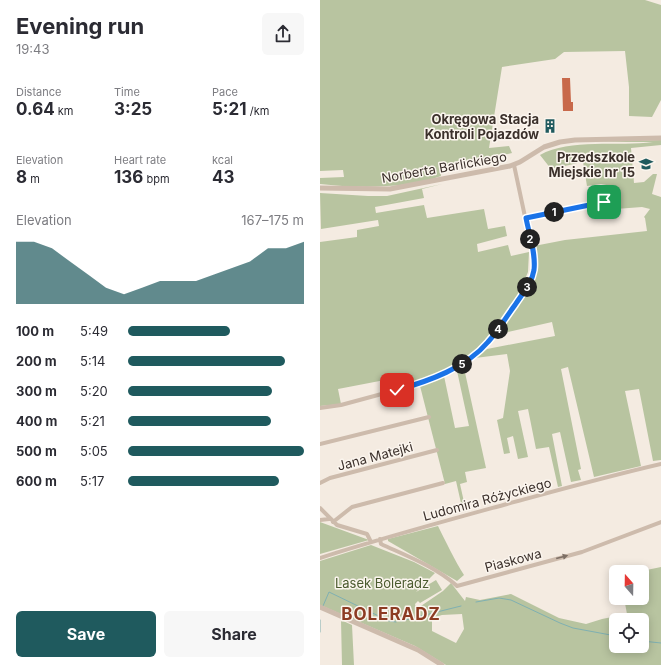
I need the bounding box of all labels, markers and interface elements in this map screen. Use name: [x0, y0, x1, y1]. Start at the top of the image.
text: Evening run: [16, 13, 144, 39]
button: share: [262, 13, 304, 55]
text: 19:43: [16, 41, 50, 57]
text: Distance: [16, 85, 61, 99]
text: Time: [114, 85, 140, 99]
text: Pace: [212, 85, 238, 99]
text: 0.64: [16, 99, 55, 119]
text: 3:25: [114, 99, 152, 119]
text: 5:21: [212, 99, 247, 119]
text: km: [55, 104, 73, 118]
text: /km: [247, 104, 269, 118]
place label: Okręgowa Stacja Kontroli Pojazdów: [425, 111, 539, 142]
building icon: Okręgowa Stacja Kontroli Pojazdów: [542, 118, 558, 134]
street label: Norberta Barlickiego: [380, 148, 508, 186]
place label: Przedszkole Miejskie nr 15: [549, 149, 635, 180]
text: Elevation: [16, 153, 63, 167]
text: Heart rate: [114, 153, 166, 167]
text: kcal: [212, 153, 233, 167]
school or university icon: Przedszkole Miejskie nr 15: [638, 156, 654, 172]
text: 8: [16, 167, 27, 187]
text: 136: [114, 167, 143, 187]
text: 43: [212, 167, 234, 187]
text: m: [27, 172, 40, 186]
text: bpm: [143, 172, 170, 186]
pin: [587, 185, 621, 219]
icon: arrive: [593, 191, 615, 213]
pin: 1: [544, 202, 564, 222]
text: 1: [552, 205, 556, 219]
text: Elevation: [16, 212, 72, 228]
text: 167–175 m: [241, 212, 304, 228]
pin: 2: [520, 229, 540, 249]
text: 2: [527, 232, 533, 246]
pin: 3: [517, 277, 537, 297]
text: 3: [523, 280, 531, 294]
pin: 4: [488, 319, 508, 339]
text: 4: [494, 322, 502, 336]
text: 100 m: [16, 323, 54, 339]
text: 5:49: [80, 323, 108, 339]
text: 200 m: [16, 353, 57, 369]
text: 5:14: [80, 353, 105, 369]
pin: 5: [452, 354, 472, 374]
text: 5: [458, 357, 466, 371]
pin: [380, 373, 414, 407]
icon: check: [386, 379, 408, 401]
text: 300 m: [16, 383, 57, 399]
text: 5:20: [80, 383, 108, 399]
text: 400 m: [16, 413, 57, 429]
text: 5:21: [80, 413, 105, 429]
street label: Jana Matejki: [335, 438, 415, 474]
text: 500 m: [16, 443, 57, 459]
text: 5:05: [80, 443, 108, 459]
text: 600 m: [16, 473, 57, 489]
text: 5:17: [80, 473, 104, 489]
street label: Ludomira Różyckiego: [421, 474, 553, 524]
street label: Piaskowa: [483, 545, 543, 575]
one-way arrow: [557, 554, 569, 560]
north arrow: [609, 565, 649, 605]
map controls: [609, 565, 649, 653]
park label: Lasek Boleradz: [335, 575, 429, 591]
district label: BOLERADZ: [341, 604, 441, 624]
button: Save: [16, 611, 156, 657]
button: Share: [164, 611, 304, 657]
button: locate: [609, 613, 649, 653]

